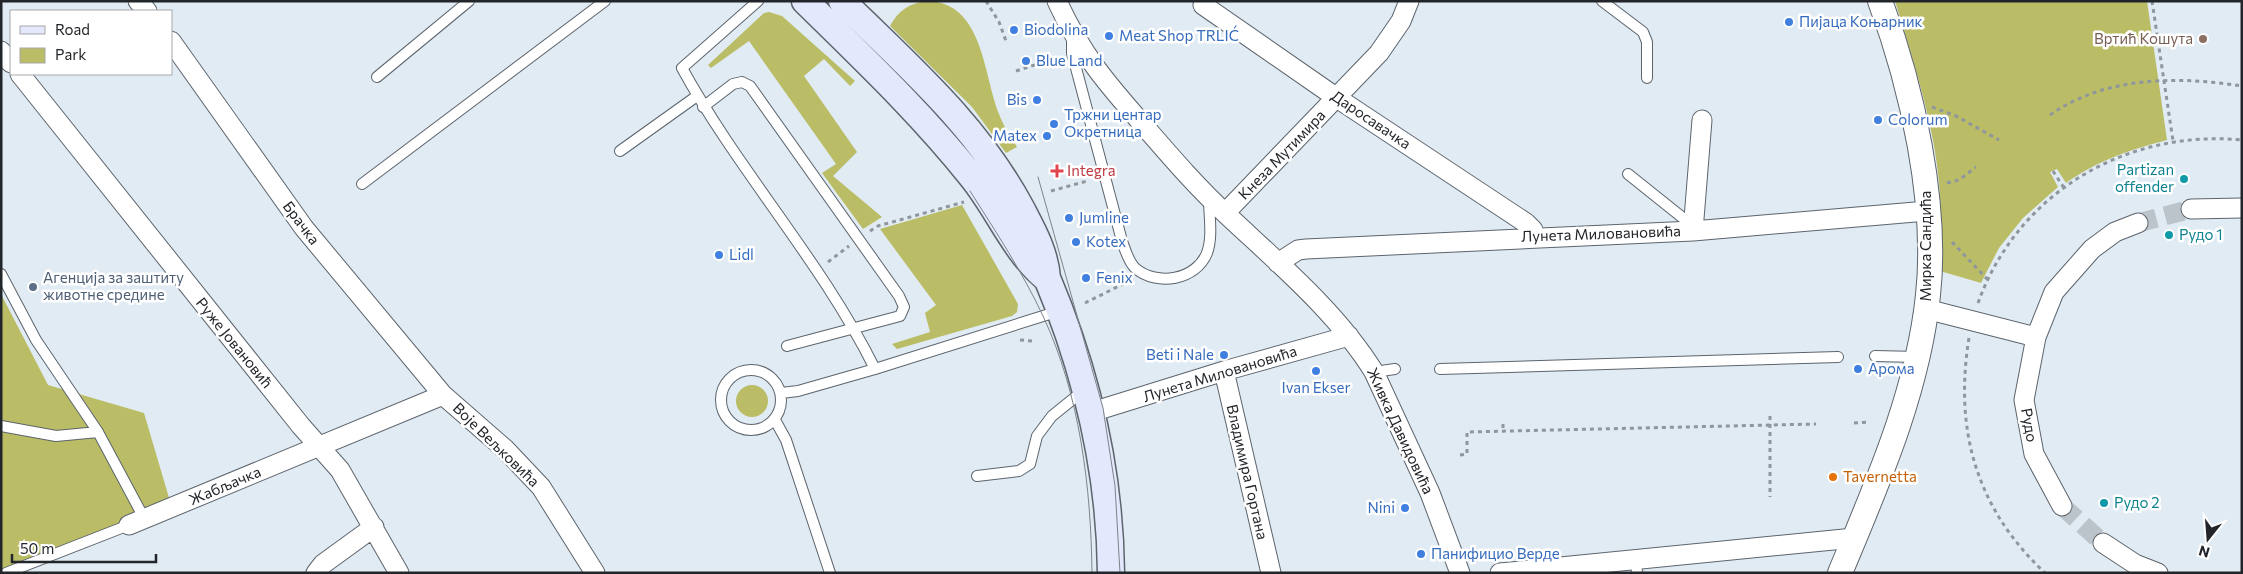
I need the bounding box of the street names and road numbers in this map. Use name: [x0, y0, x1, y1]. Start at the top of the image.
street label: Даросавачка: [1328, 86, 1415, 152]
street label: Кнеза Мутимира: [1234, 106, 1329, 203]
street label: Мирка Сандића: [1916, 191, 1934, 301]
street label: Брачка: [280, 197, 324, 248]
street label: Лунета Миловановића: [1521, 221, 1681, 245]
street label: Руже Јовановић: [193, 293, 277, 391]
street label: Лунета Миловановића: [1141, 341, 1299, 405]
street label: Живка Давидовића: [1364, 364, 1438, 497]
street label: Воје Вељковића: [450, 399, 544, 490]
street label: Владимира Гортана: [1224, 402, 1272, 541]
street label: Рудо: [2018, 406, 2042, 443]
street label: Жабљачка: [186, 462, 263, 508]

